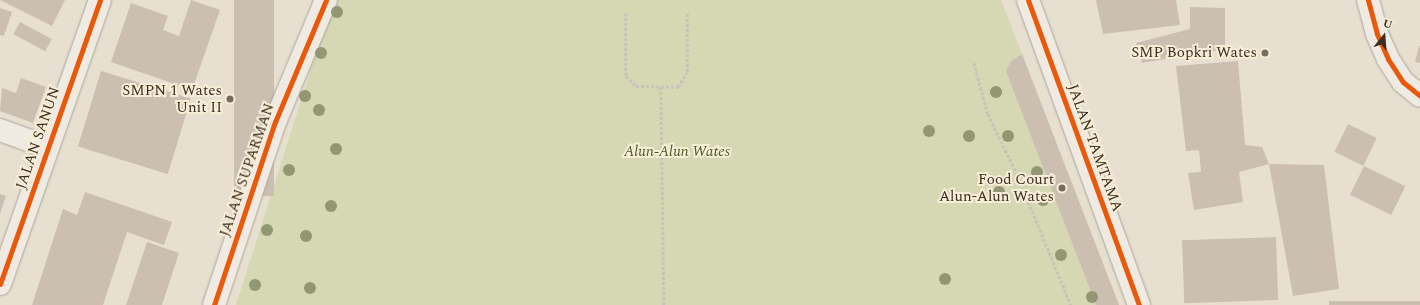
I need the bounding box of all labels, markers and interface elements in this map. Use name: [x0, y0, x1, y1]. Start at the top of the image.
text: U: [1381, 15, 1395, 34]
north arrow: [1364, 16, 1404, 56]
place label: SMP Bopkri Wates: [1131, 44, 1257, 62]
marker: SMP Bopkri Wates: [1260, 48, 1270, 58]
place label: SMPN 1 Wates Unit II: [122, 81, 222, 116]
street label: JALAN TAMTAMA: [1064, 82, 1126, 214]
street label: JALAN SANUN: [12, 84, 64, 192]
marker: SMPN 1 Wates Unit II: [225, 94, 235, 104]
street label: JALAN SUPARMAN: [216, 101, 278, 239]
park label: Alun-Alun Wates: [624, 143, 730, 161]
place label: Food Court Alun-Alun Wates: [939, 170, 1054, 205]
marker: Food Court Alun-Alun Wates: [1057, 183, 1067, 193]

